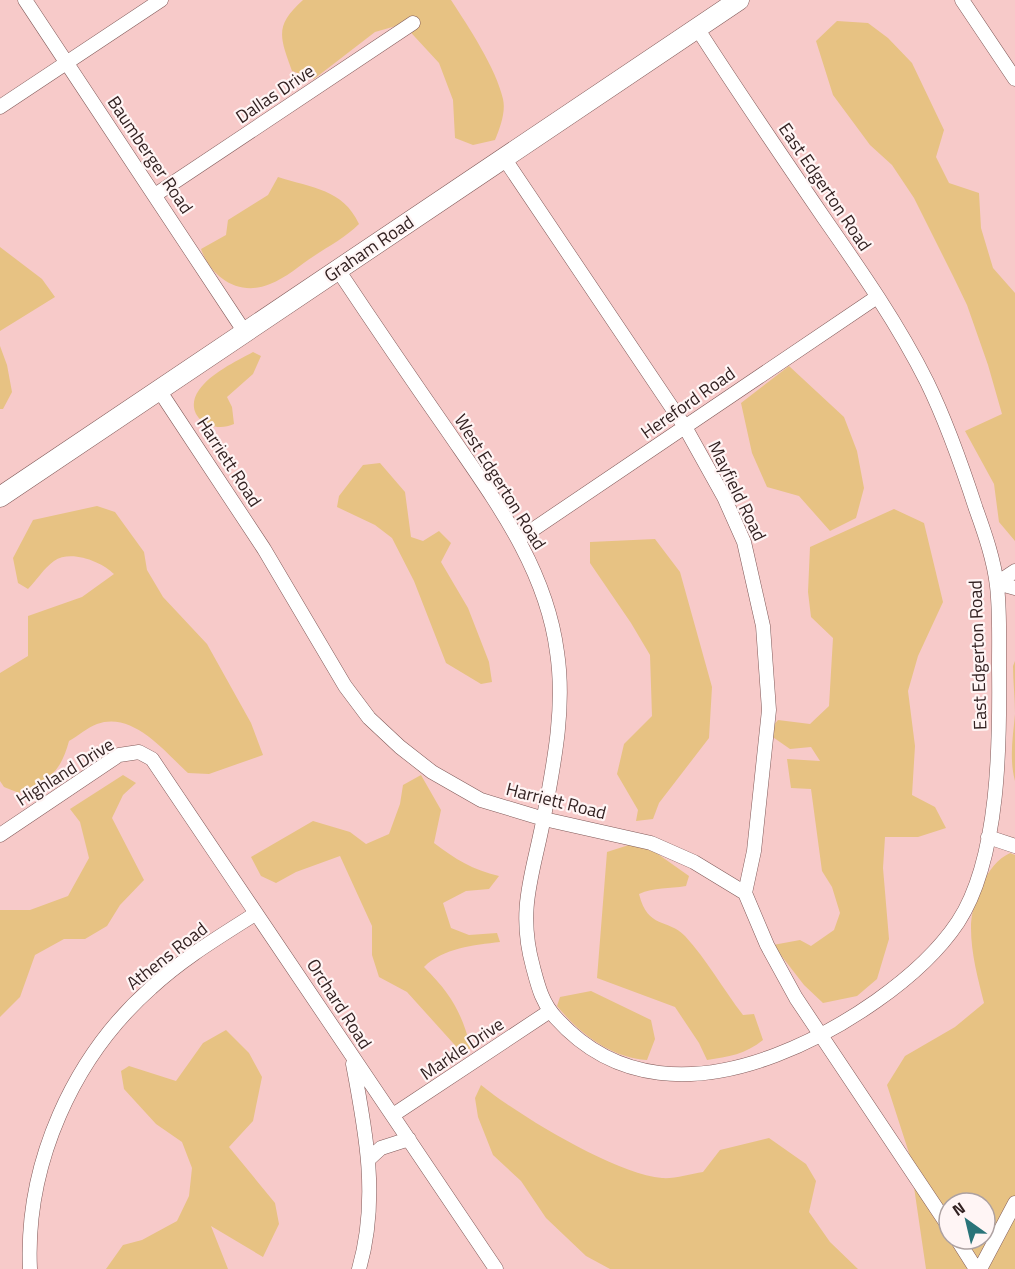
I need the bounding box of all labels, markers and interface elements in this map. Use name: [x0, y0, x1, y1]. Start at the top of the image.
street label: Dallas Drive: [230, 57, 319, 130]
street label: Baumberger Road: [101, 90, 200, 219]
street label: East Edgerton Road: [772, 117, 879, 256]
street label: Graham Road: [318, 209, 419, 289]
street label: Hereford Road: [635, 360, 741, 445]
street label: West Edgerton Road: [448, 409, 553, 555]
street label: Harriett Road: [190, 412, 269, 512]
street label: Mayfield Road: [702, 436, 773, 545]
street label: East Edgerton Road: [961, 580, 994, 730]
street label: Highland Drive: [11, 731, 119, 812]
street label: Harriett Road: [503, 775, 609, 826]
street label: Athens Road: [120, 915, 213, 996]
street label: Orchard Road: [300, 953, 379, 1054]
street label: Markle Drive: [415, 1011, 509, 1086]
north arrow: [937, 1191, 997, 1251]
text: N: [947, 1196, 970, 1222]

